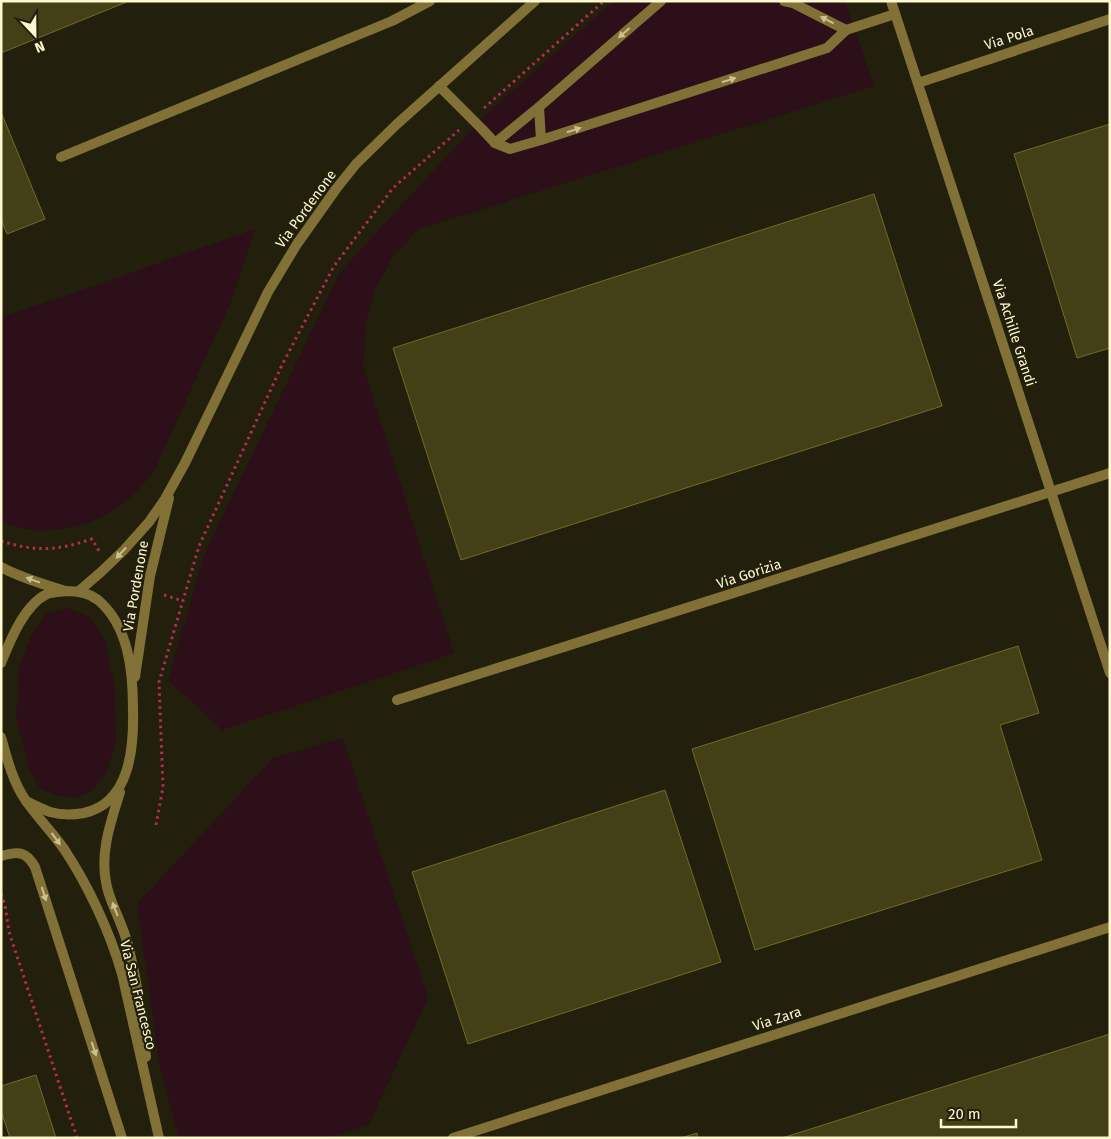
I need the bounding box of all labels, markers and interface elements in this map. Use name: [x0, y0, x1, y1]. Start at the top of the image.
north arrow: [10, 10, 60, 60]
one-way arrow: [820, 16, 834, 24]
street label: Via Pola: [982, 22, 1036, 54]
one-way arrow: [618, 27, 630, 39]
text: N: [32, 37, 47, 56]
one-way arrow: [722, 76, 737, 84]
one-way arrow: [567, 125, 582, 133]
street label: Via Pordenone: [272, 167, 340, 251]
street label: Via Achille Grandi: [989, 277, 1039, 389]
street label: Via Pordenone: [120, 539, 152, 633]
one-way arrow: [115, 547, 127, 559]
street label: Via Gorizia: [714, 556, 784, 592]
one-way arrow: [25, 576, 40, 584]
one-way arrow: [51, 832, 62, 845]
one-way arrow: [41, 887, 49, 902]
one-way arrow: [110, 901, 118, 916]
street label: Via San Francesco: [116, 938, 160, 1052]
street label: Via Zara: [750, 1003, 804, 1035]
one-way arrow: [90, 1042, 98, 1057]
scale bar: [941, 1096, 1016, 1128]
text: 20 m: [948, 1105, 981, 1123]

